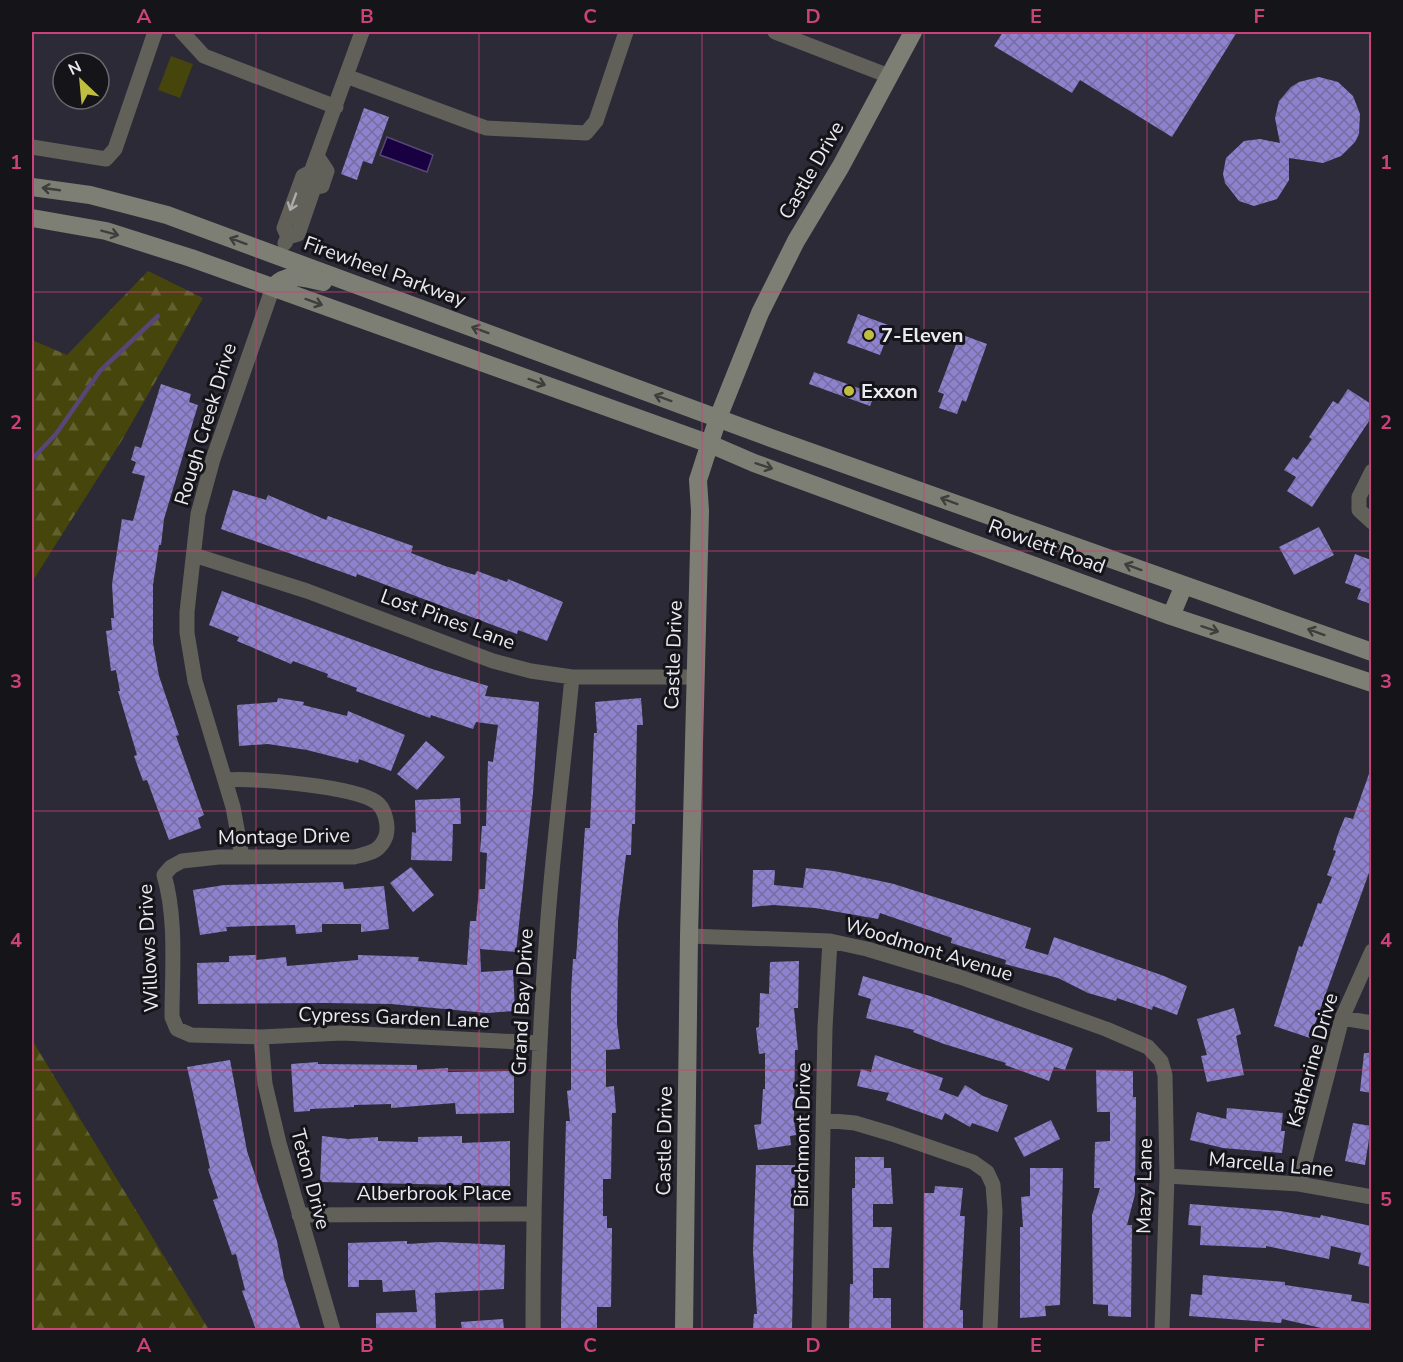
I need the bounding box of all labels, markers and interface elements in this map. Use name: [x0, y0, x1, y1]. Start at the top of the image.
text: A: [137, 3, 152, 30]
text: B: [360, 3, 374, 30]
text: C: [583, 3, 597, 30]
text: D: [805, 3, 821, 30]
text: E: [1030, 3, 1042, 30]
text: F: [1253, 3, 1265, 30]
north arrow: [51, 51, 111, 111]
text: N: [65, 56, 85, 81]
street label: Castle Drive: [772, 116, 850, 224]
text: 1: [10, 149, 22, 176]
text: 1: [1380, 149, 1392, 176]
one-way arrow: [41, 183, 61, 194]
one-way arrow: [287, 192, 298, 211]
one-way arrow: [100, 228, 119, 239]
street label: Firewheel Parkway: [300, 230, 470, 314]
one-way arrow: [229, 235, 248, 246]
one-way arrow: [304, 298, 323, 309]
place label: 7-Eleven: [881, 322, 963, 349]
one-way arrow: [471, 323, 490, 334]
marker: 7-Eleven: [862, 328, 876, 342]
street label: Rough Creek Drive: [168, 340, 243, 508]
one-way arrow: [527, 378, 546, 389]
place label: Exxon: [861, 378, 918, 405]
marker: Exxon: [842, 384, 856, 398]
one-way arrow: [654, 391, 673, 402]
text: 2: [10, 409, 22, 436]
text: 2: [1380, 409, 1392, 436]
one-way arrow: [754, 462, 773, 473]
one-way arrow: [940, 495, 959, 506]
street label: Rowlett Road: [985, 513, 1109, 580]
one-way arrow: [1124, 560, 1143, 571]
street label: Lost Pines Lane: [377, 583, 519, 656]
street label: Castle Drive: [658, 600, 689, 710]
one-way arrow: [1200, 624, 1219, 635]
one-way arrow: [1308, 626, 1326, 637]
text: 3: [10, 668, 22, 695]
text: 3: [1380, 668, 1392, 695]
street label: Montage Drive: [218, 822, 350, 851]
street label: Willows Drive: [132, 883, 165, 1013]
street label: Woodmont Avenue: [841, 911, 1016, 988]
text: 4: [10, 927, 22, 954]
text: 4: [1380, 927, 1392, 954]
street label: Grand Bay Drive: [505, 928, 540, 1076]
street label: Katherine Drive: [1280, 990, 1345, 1130]
street label: Cypress Garden Lane: [298, 1001, 490, 1034]
street label: Birchmont Drive: [788, 1062, 817, 1208]
street label: Castle Drive: [650, 1086, 679, 1196]
street label: Teton Drive: [284, 1126, 337, 1232]
street label: Mazy Lane: [1130, 1138, 1159, 1234]
street label: Marcella Lane: [1207, 1146, 1335, 1183]
street label: Alberbrook Place: [357, 1180, 511, 1207]
text: 5: [10, 1186, 22, 1213]
text: 5: [1380, 1186, 1392, 1213]
text: A: [137, 1332, 152, 1359]
text: B: [360, 1332, 374, 1359]
text: C: [583, 1332, 597, 1359]
text: D: [805, 1332, 821, 1359]
text: E: [1030, 1332, 1042, 1359]
text: F: [1253, 1332, 1265, 1359]

